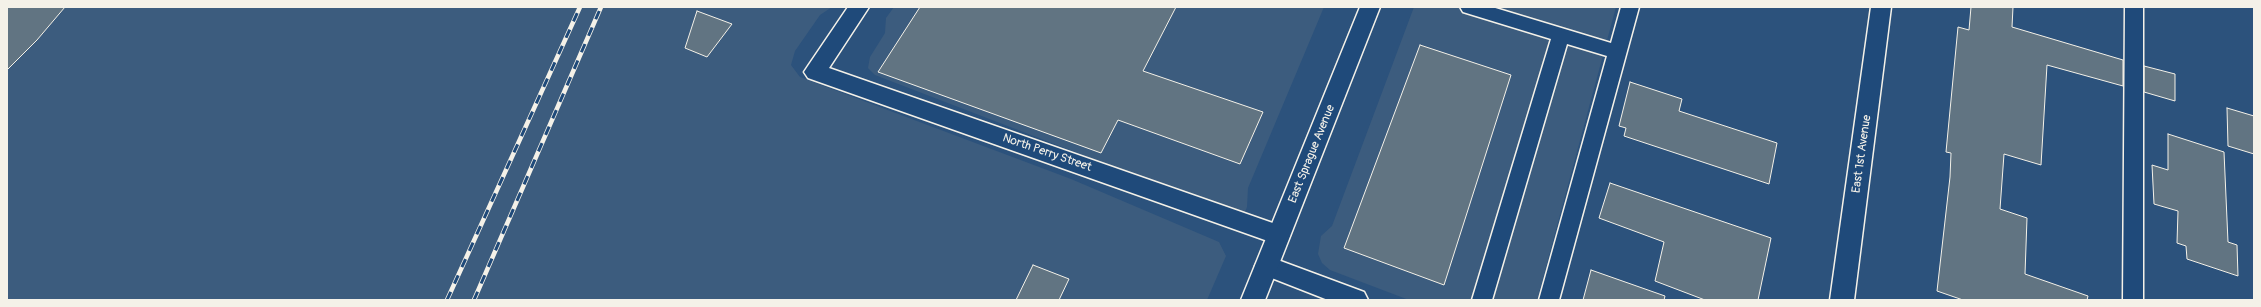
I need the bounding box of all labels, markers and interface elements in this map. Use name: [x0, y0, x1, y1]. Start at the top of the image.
street label: East Sprague Avenue: [1286, 103, 1338, 205]
street label: East 1st Avenue: [1849, 114, 1875, 194]
street label: North Perry Street: [1001, 131, 1093, 175]

